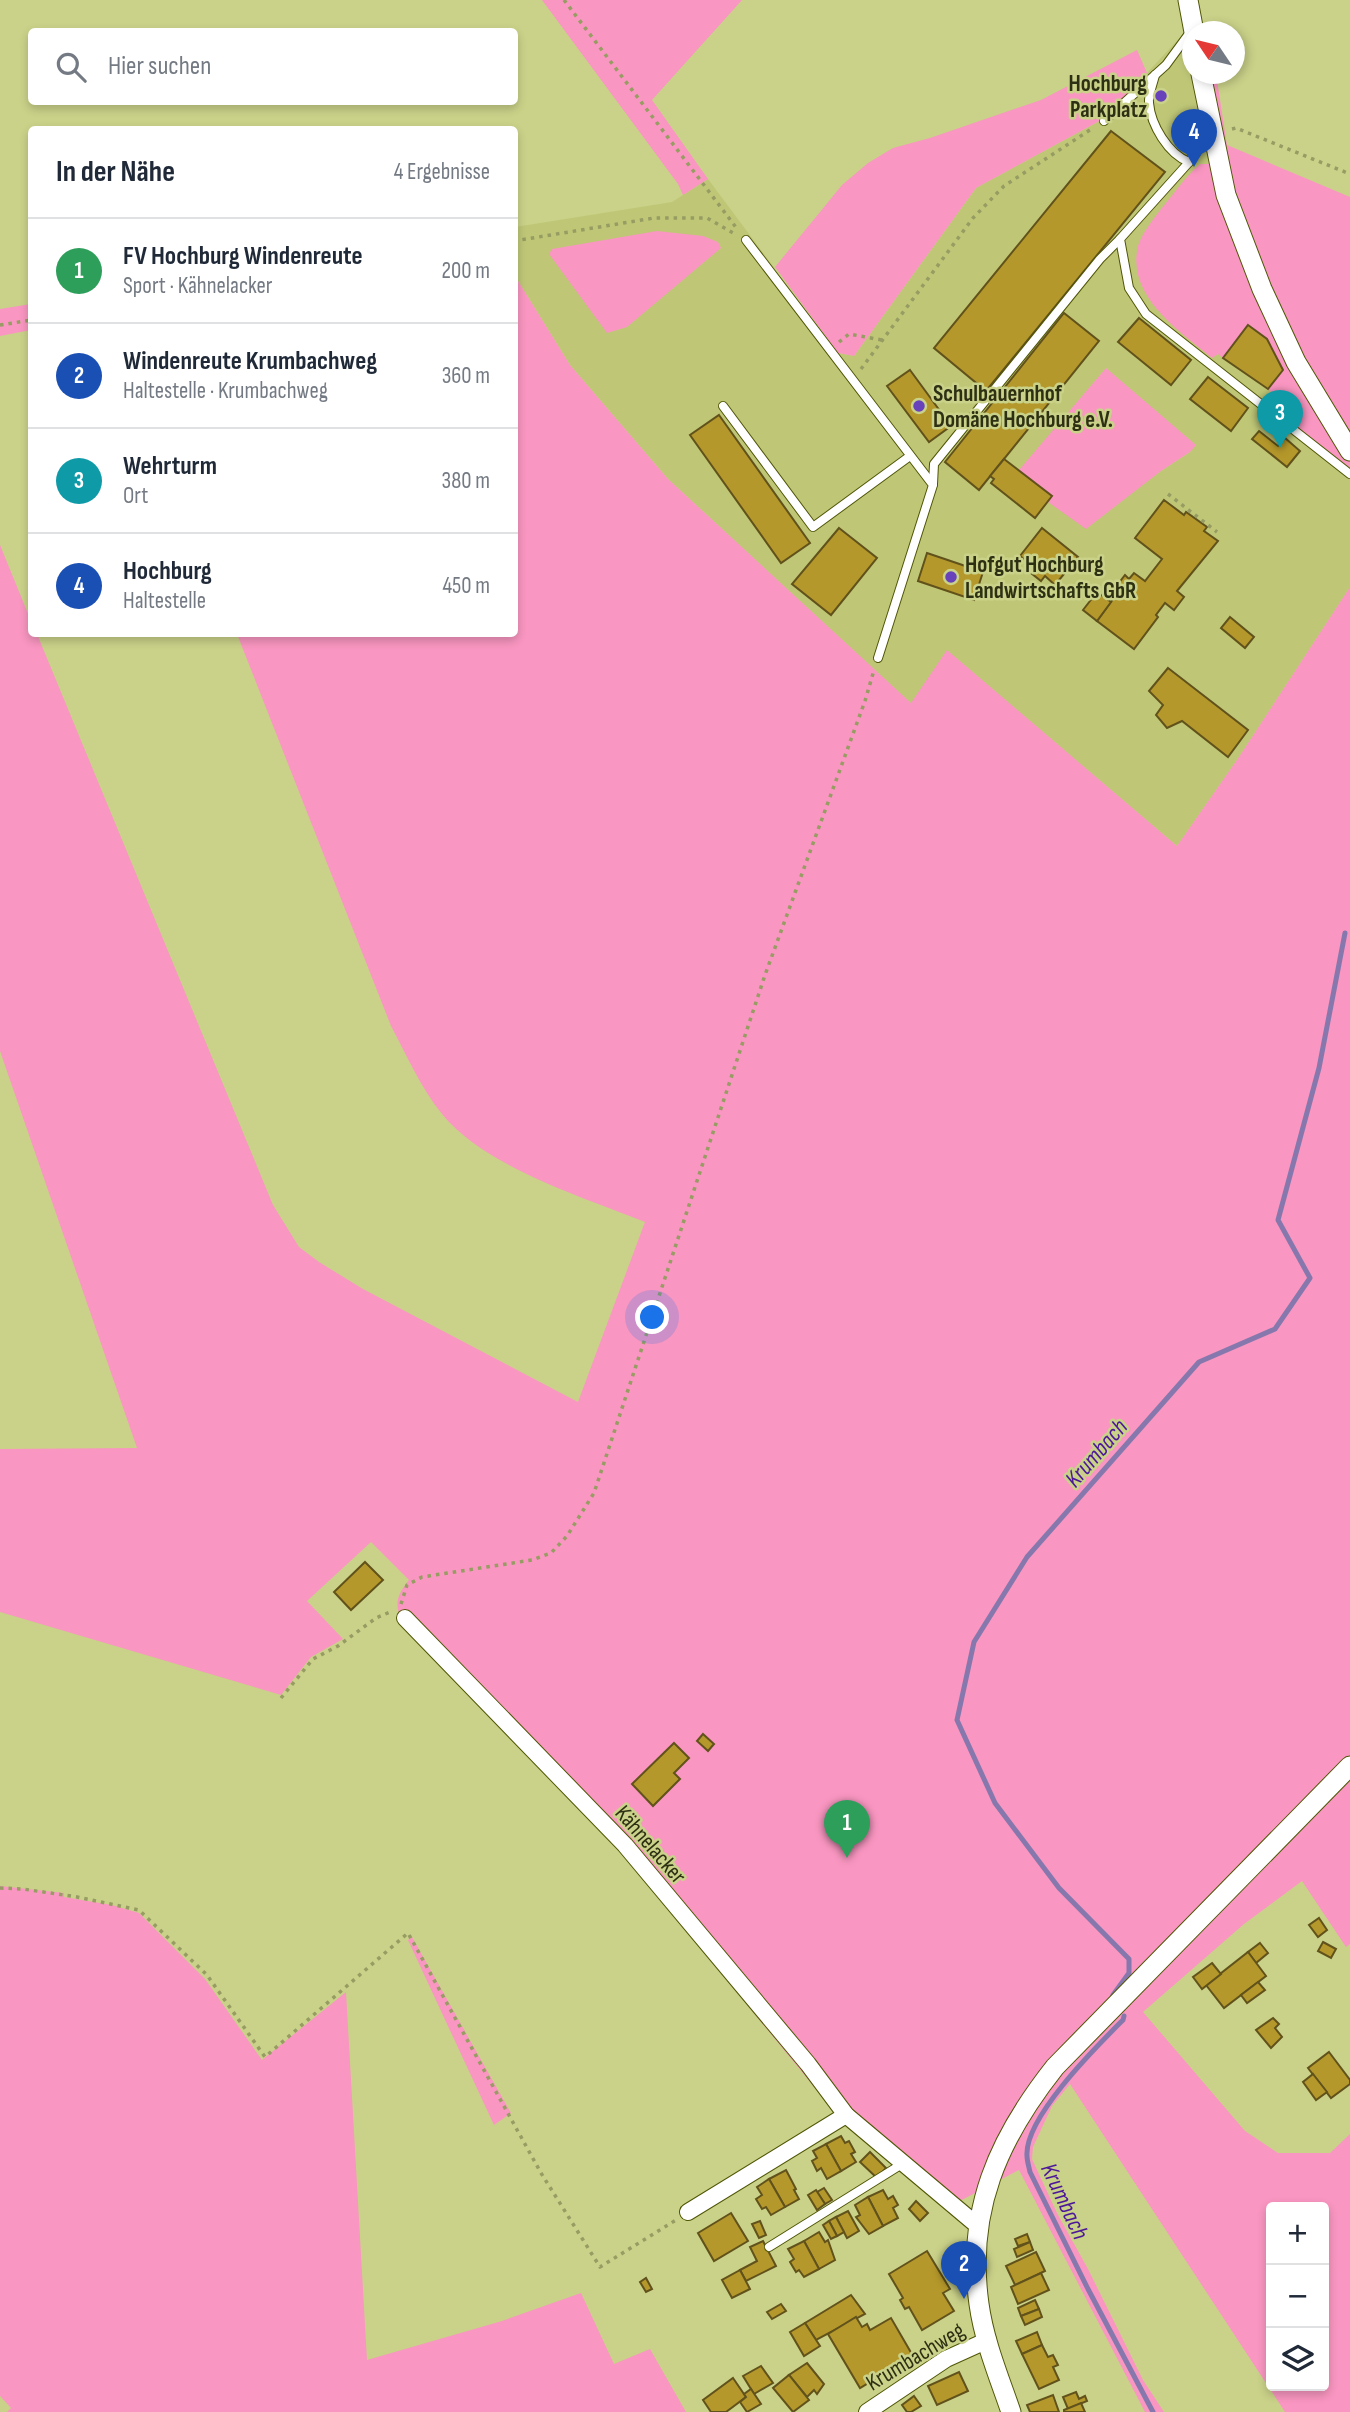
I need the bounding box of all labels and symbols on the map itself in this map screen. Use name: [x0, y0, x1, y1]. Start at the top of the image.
north arrow: [1182, 21, 1245, 84]
place label: Hochburg Parkplatz: [1068, 70, 1147, 124]
marker: Hochburg Parkplatz: [1153, 88, 1169, 104]
pin: 4: [1171, 109, 1217, 167]
place label: Schulbauernhof Domäne Hochburg e.V.: [933, 380, 1113, 434]
pin: 3: [1257, 390, 1303, 448]
marker: Schulbauernhof Domäne Hochburg e.V.: [911, 398, 927, 414]
place label: Hofgut Hochburg Landwirtschafts GbR: [965, 551, 1136, 605]
marker: Hofgut Hochburg Landwirtschafts GbR: [943, 569, 959, 585]
your location: [635, 1300, 669, 1334]
water label: Krumbach: [1059, 1413, 1134, 1493]
street label: Kähnelacker: [609, 1800, 692, 1890]
pin: 1: [824, 1800, 870, 1858]
water label: Krumbach: [1034, 2158, 1095, 2244]
pin: 2: [941, 2241, 987, 2299]
street label: Krumbachweg: [861, 2317, 970, 2397]

